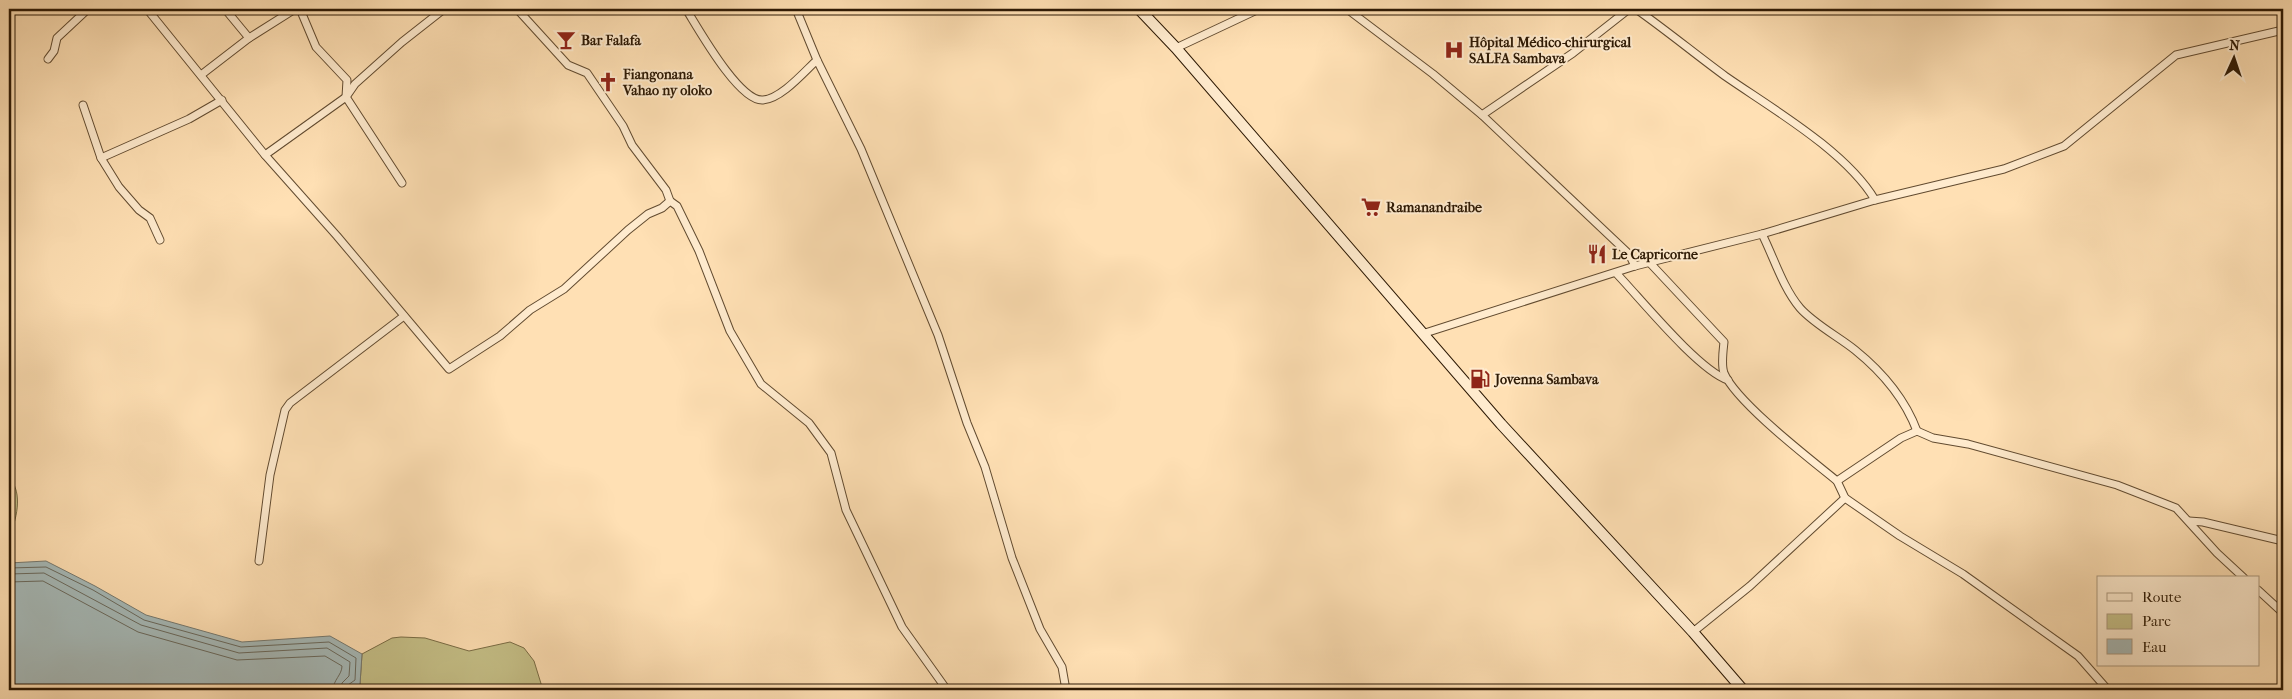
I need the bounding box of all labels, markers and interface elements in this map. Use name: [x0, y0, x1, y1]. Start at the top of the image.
bar icon: Bar Falafa: [555, 29, 577, 51]
place label: Bar Falafa: [581, 32, 641, 49]
north arrow: [2210, 32, 2260, 82]
place label: Hôpital Médico-chirurgical SALFA Sambava: [1469, 34, 1631, 67]
text: N: [2229, 37, 2241, 54]
hospital icon: Hôpital Médico-chirurgical SALFA Sambava: [1443, 39, 1465, 61]
place label: Fiangonana Vahao ny oloko: [622, 66, 712, 99]
church icon: Fiangonana Vahao ny oloko: [597, 71, 619, 93]
supermarket icon: Ramanandraibe: [1360, 196, 1382, 218]
place label: Ramanandraibe: [1386, 199, 1482, 216]
restaurant icon: Le Capricorne: [1586, 243, 1608, 265]
place label: Le Capricorne: [1612, 246, 1698, 263]
fuel station icon: Jovenna Sambava: [1469, 368, 1491, 390]
place label: Jovenna Sambava: [1493, 371, 1599, 388]
legend: [2097, 576, 2260, 666]
text: Route: [2142, 588, 2182, 606]
text: Parc: [2142, 612, 2171, 630]
text: Eau: [2142, 638, 2167, 656]

